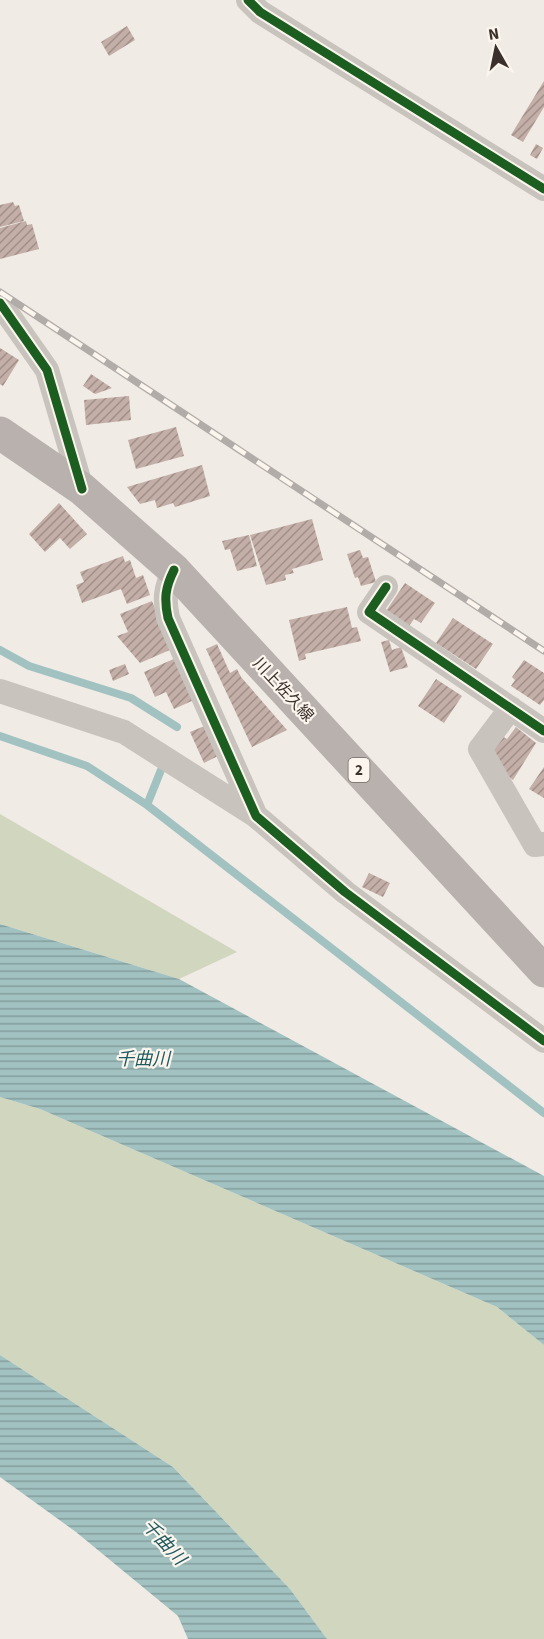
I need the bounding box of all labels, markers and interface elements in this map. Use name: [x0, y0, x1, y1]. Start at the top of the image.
north arrow: [466, 18, 526, 78]
text: N: [487, 22, 501, 46]
street label: 川上佐久線: [248, 653, 319, 726]
road number: 2: [348, 758, 370, 782]
water label: 千曲川: [116, 1047, 172, 1072]
water label: 千曲川: [136, 1514, 193, 1572]

